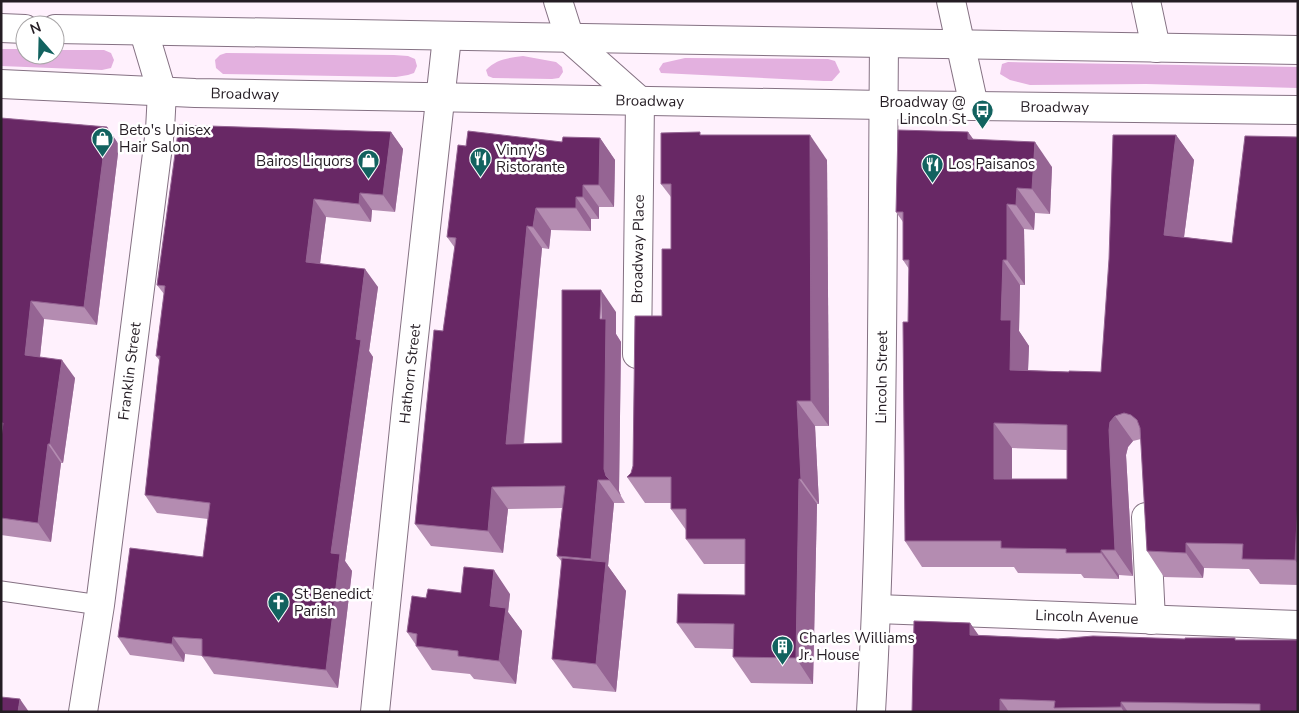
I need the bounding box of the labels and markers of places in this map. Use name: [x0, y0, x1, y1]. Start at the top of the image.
place label: Broadway @ Lincoln St: [879, 92, 967, 129]
bus stop icon: Broadway @ Lincoln St: [970, 99, 994, 130]
place label: Beto's Unisex Hair Salon: [119, 120, 211, 157]
shop icon: Beto's Unisex Hair Salon: [91, 127, 115, 158]
place label: Vinny's Ristorante: [495, 140, 565, 177]
restaurant icon: Vinny's Ristorante: [468, 147, 492, 178]
shop icon: Bairos Liquors: [356, 149, 380, 180]
place label: Bairos Liquors: [256, 151, 352, 171]
restaurant icon: Los Paisanos: [920, 152, 944, 183]
place label: Los Paisanos: [948, 154, 1035, 174]
place label: St Benedict Parish: [294, 584, 372, 621]
church icon: St Benedict Parish: [266, 591, 290, 622]
place label: Charles Williams Jr. House: [798, 628, 915, 665]
building icon: Charles Williams Jr. House: [771, 635, 795, 666]

